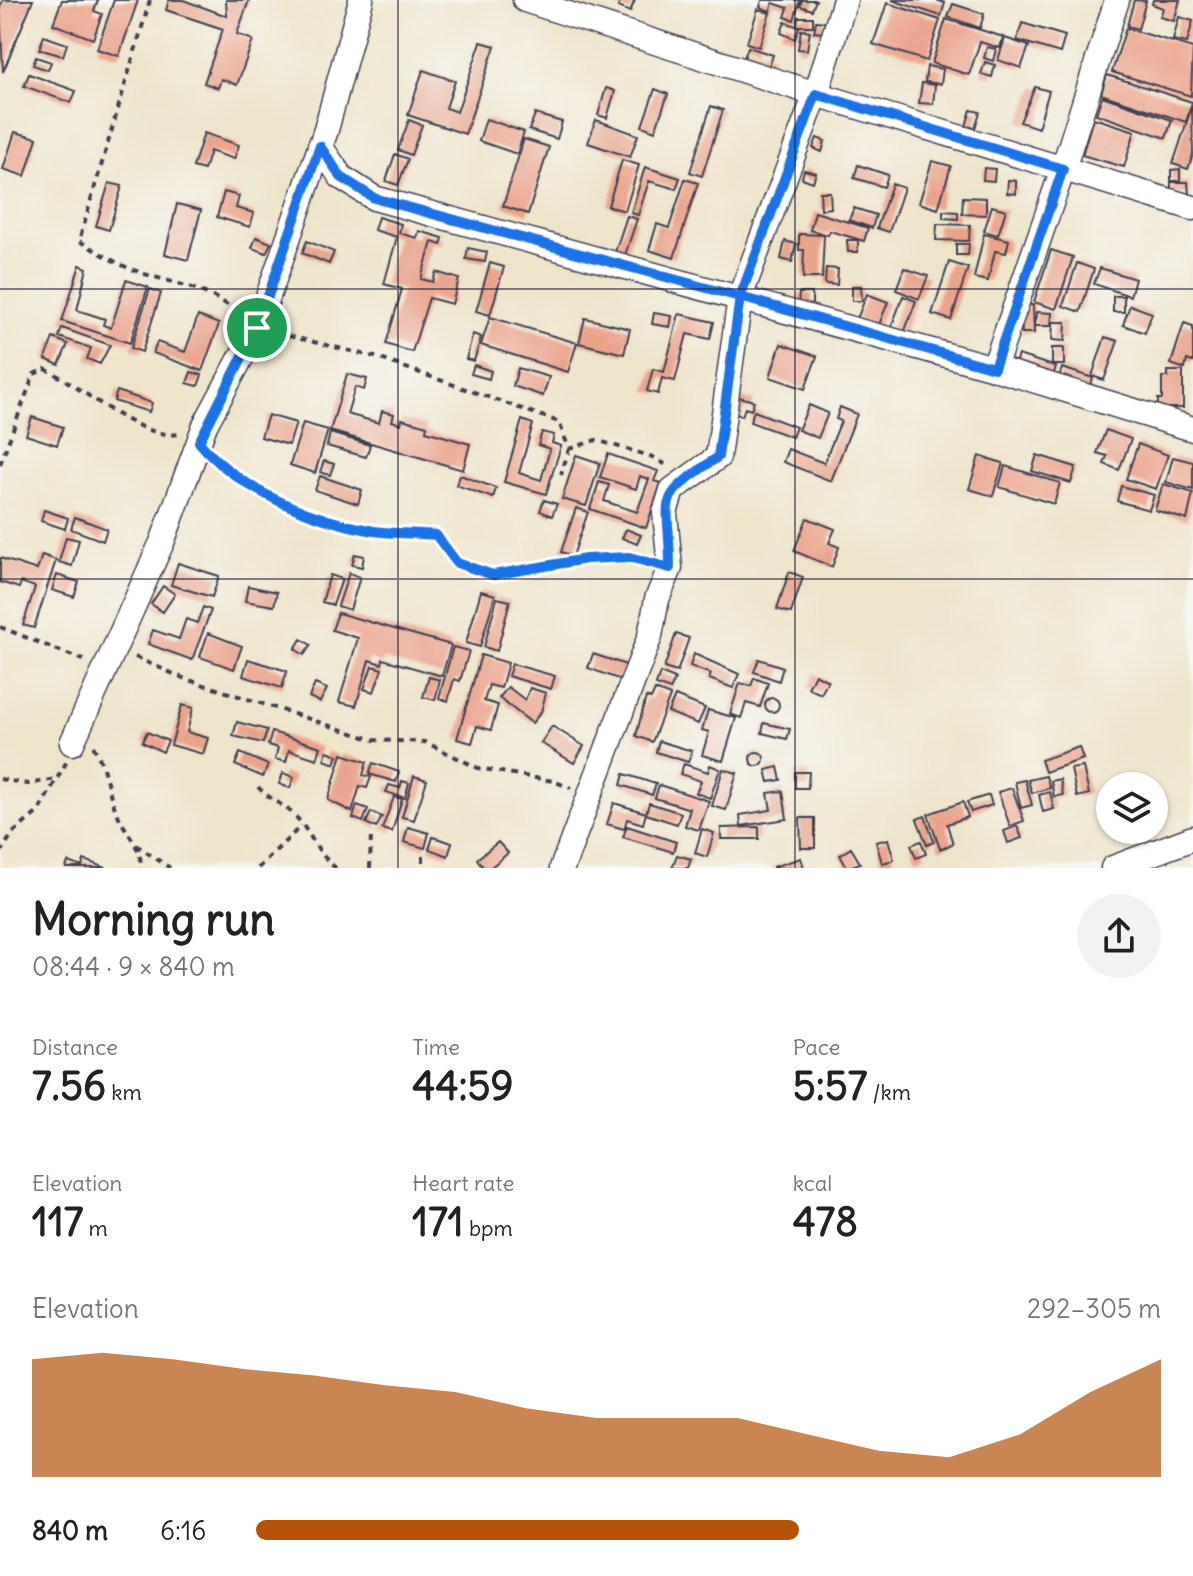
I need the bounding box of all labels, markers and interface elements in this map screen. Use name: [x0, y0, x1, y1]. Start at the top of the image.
pin: [223, 294, 291, 362]
icon: arrive: [235, 306, 279, 350]
map controls: [1096, 772, 1168, 844]
button: layers: [1096, 772, 1168, 844]
text: Morning run: [32, 892, 275, 947]
button: share: [1077, 894, 1161, 978]
text: 08:44 · 9 × 840 m: [32, 950, 235, 983]
text: Distance: [32, 1033, 118, 1061]
text: Time: [412, 1033, 460, 1061]
text: Pace: [793, 1033, 840, 1061]
text: 7.56: [32, 1061, 106, 1111]
text: 44:59: [412, 1061, 514, 1111]
text: 5:57: [793, 1061, 867, 1111]
text: km: [106, 1078, 142, 1106]
text: /km: [867, 1078, 911, 1106]
text: Elevation: [32, 1169, 122, 1197]
text: Heart rate: [412, 1169, 514, 1197]
text: kcal: [793, 1169, 832, 1197]
text: 117: [32, 1197, 83, 1247]
text: 171: [412, 1197, 464, 1247]
text: 478: [793, 1197, 858, 1247]
text: m: [83, 1214, 108, 1242]
text: bpm: [464, 1214, 513, 1242]
text: Elevation: [32, 1292, 139, 1325]
text: 292–305 m: [1027, 1292, 1161, 1325]
text: 840 m: [32, 1514, 108, 1547]
text: 6:16: [160, 1514, 206, 1547]

